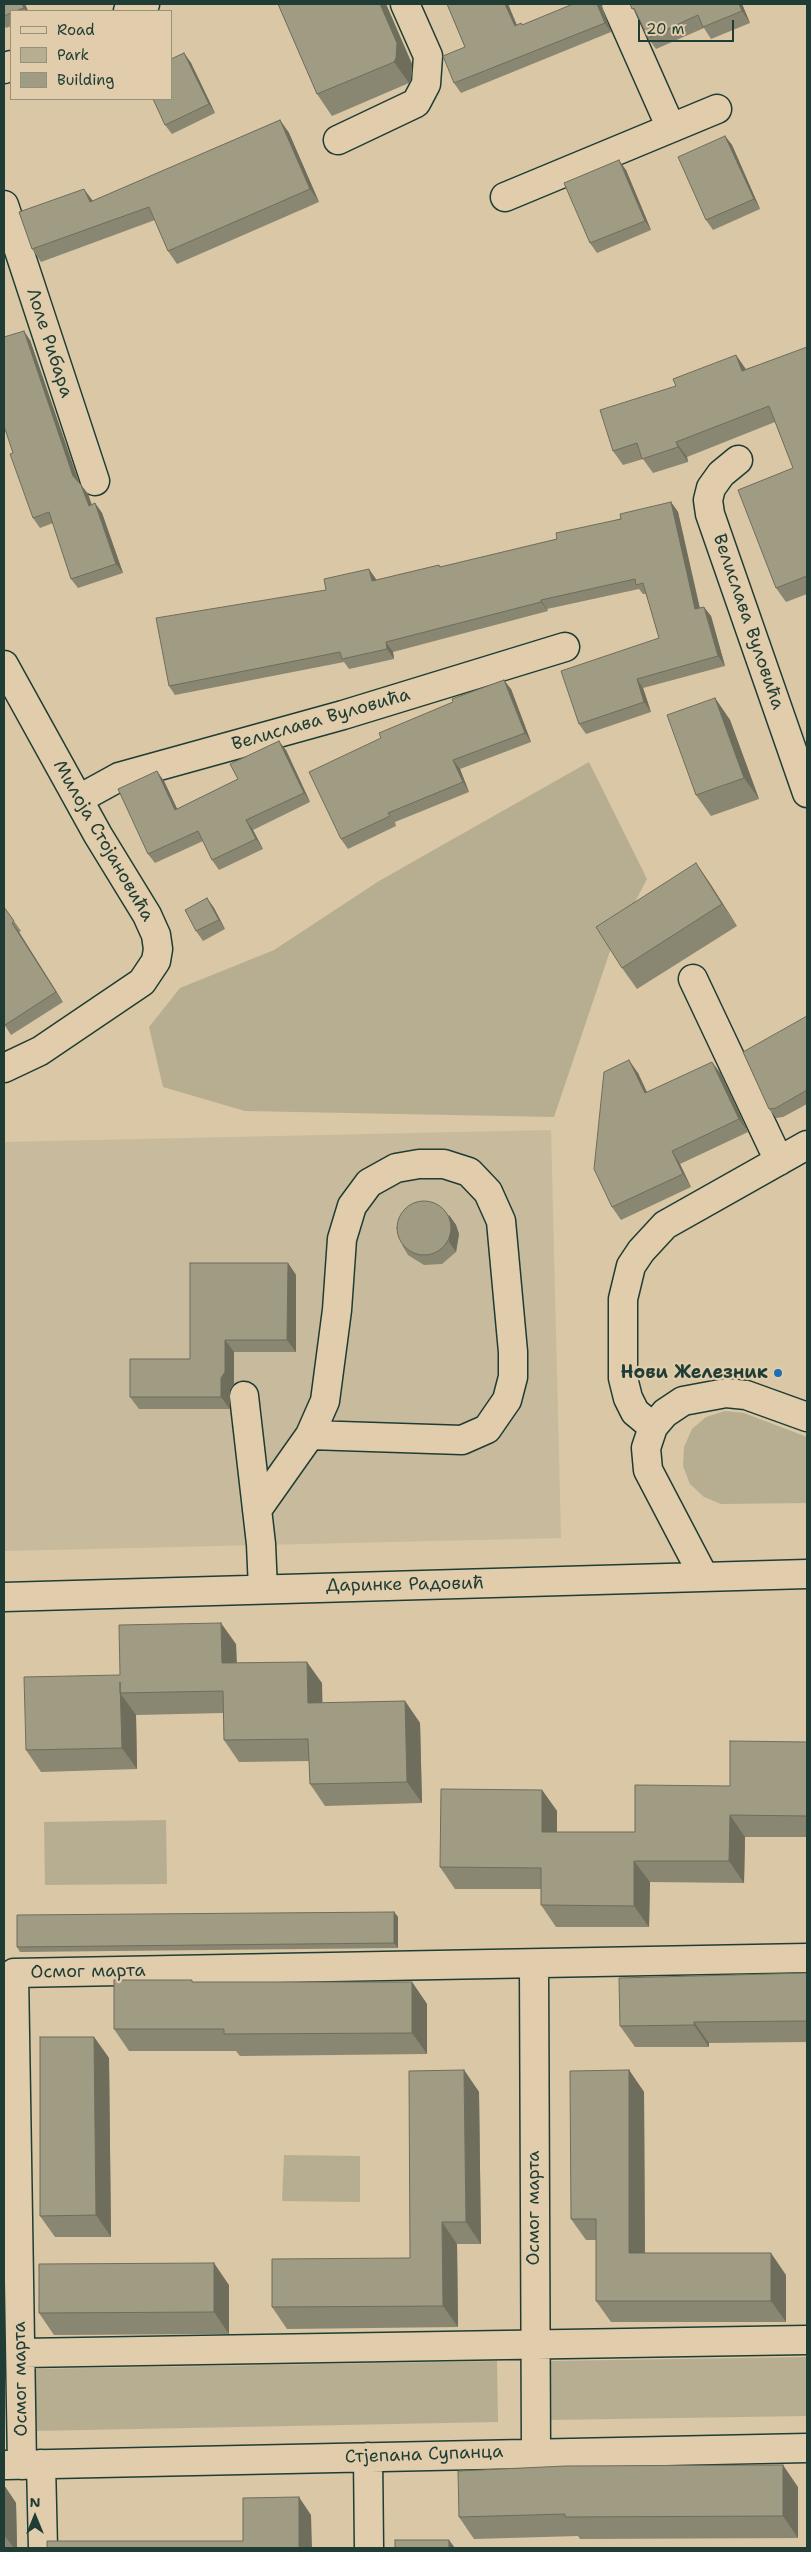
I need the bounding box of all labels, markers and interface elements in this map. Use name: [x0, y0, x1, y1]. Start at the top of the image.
legend: [10, 10, 172, 100]
scale bar: [641, 10, 737, 42]
text: 20 m: [646, 19, 685, 39]
text: Road: [57, 20, 95, 40]
text: Park: [57, 45, 89, 65]
text: Building: [57, 70, 114, 90]
street label: Лоле Рибара: [21, 286, 77, 400]
street label: Велислава Вуловића: [708, 531, 788, 713]
street label: Велислава Вуловића: [229, 684, 413, 756]
street label: Милоја Стојановића: [48, 757, 158, 925]
place label: Нови Железник: [621, 1362, 768, 1384]
marker: Нови Железник: [772, 1367, 784, 1379]
street label: Даринке Радовић: [326, 1573, 484, 1597]
street label: Осмог марта: [30, 1960, 146, 1984]
street label: Осмог марта: [523, 2150, 545, 2266]
street label: Осмог марта: [9, 2321, 33, 2437]
street label: Стјепана Супанца: [344, 2441, 504, 2469]
north arrow: [10, 2492, 60, 2542]
text: N: [29, 2493, 41, 2511]

